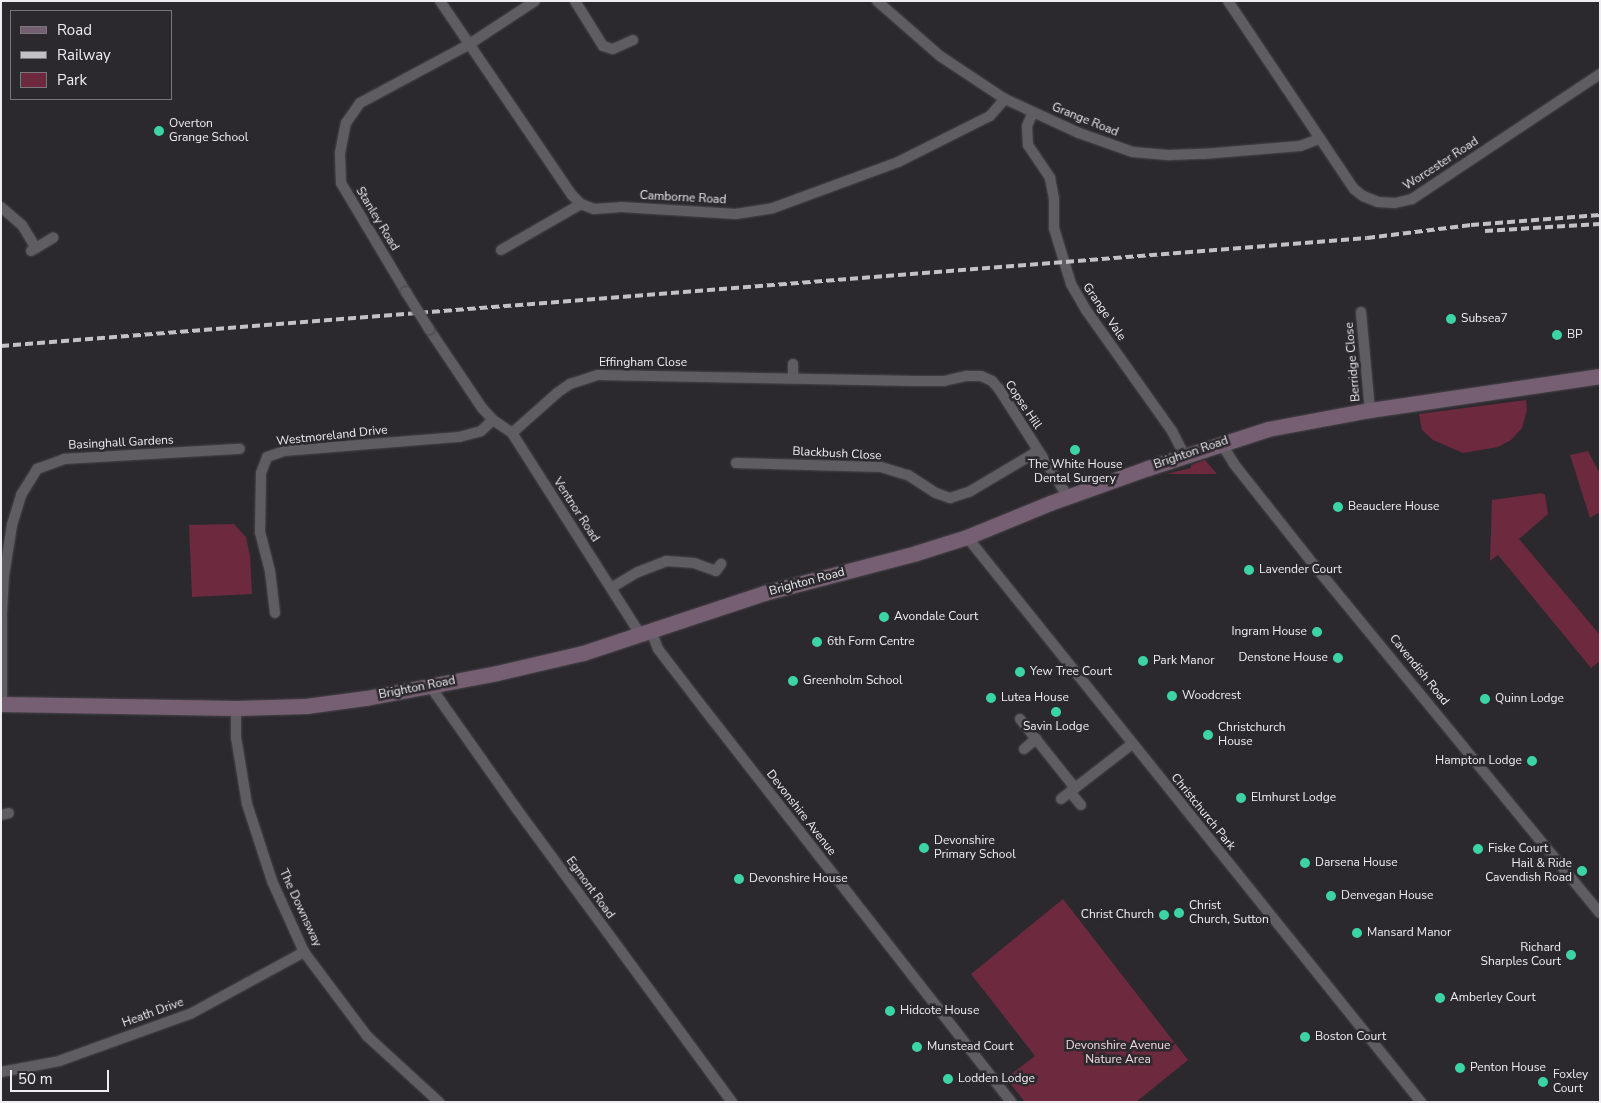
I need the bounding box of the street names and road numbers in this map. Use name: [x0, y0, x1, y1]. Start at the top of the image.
street label: Grange Road: [1050, 100, 1120, 140]
street label: Worcester Road: [1401, 134, 1481, 194]
street label: Stanley Road: [352, 185, 402, 253]
street label: Camborne Road: [639, 189, 727, 207]
street label: Grange Vale: [1079, 280, 1129, 344]
street label: Berridge Close: [1342, 322, 1364, 402]
street label: Effingham Close: [599, 356, 687, 370]
street label: Copse Hill: [1001, 378, 1045, 432]
street label: Westmoreland Drive: [276, 423, 388, 449]
street label: Basinghall Gardens: [68, 433, 174, 453]
street label: Brighton Road: [1152, 434, 1230, 472]
street label: Blackbush Close: [792, 444, 882, 464]
street label: Ventnor Road: [550, 475, 602, 545]
street label: Brighton Road: [768, 565, 846, 599]
street label: Cavendish Road: [1386, 632, 1452, 708]
street label: Brighton Road: [378, 674, 456, 702]
street label: Devonshire Avenue: [763, 767, 839, 859]
street label: Christchurch Park: [1168, 771, 1238, 853]
street label: Egmont Road: [563, 854, 617, 922]
street label: The Downsway: [276, 867, 324, 949]
street label: Heath Drive: [120, 995, 186, 1031]

